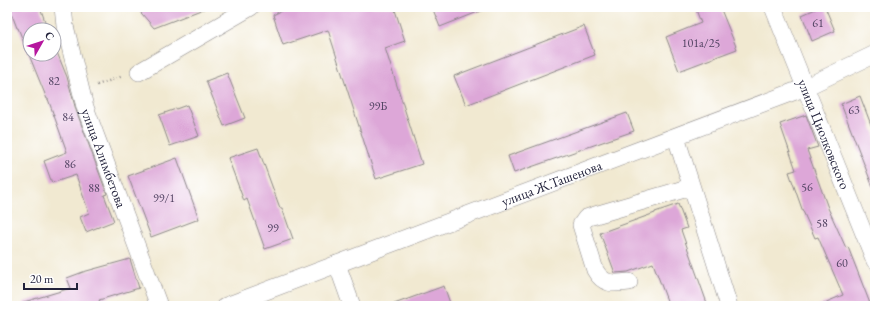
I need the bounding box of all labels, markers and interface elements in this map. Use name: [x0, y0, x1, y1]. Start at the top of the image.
house number: 61: [812, 15, 824, 31]
north arrow: [22, 22, 62, 62]
text: С: [42, 28, 58, 43]
house number: 101а/25: [682, 35, 720, 51]
house number: 82: [48, 73, 60, 89]
street label: улица Циолковского: [794, 76, 854, 192]
house number: 99Б: [369, 98, 387, 114]
house number: 63: [848, 102, 860, 118]
street label: улица Алимбетова: [77, 106, 131, 211]
house number: 84: [62, 109, 74, 125]
house number: 86: [64, 156, 76, 172]
street label: улица Ж.Ташенова: [499, 156, 605, 210]
house number: 56: [801, 179, 813, 195]
house number: 88: [88, 180, 100, 196]
house number: 99/1: [153, 190, 175, 206]
house number: 58: [816, 215, 828, 231]
house number: 99: [267, 220, 279, 236]
house number: 60: [836, 255, 848, 271]
scale bar: [24, 265, 77, 291]
text: 20 m: [30, 271, 54, 287]

